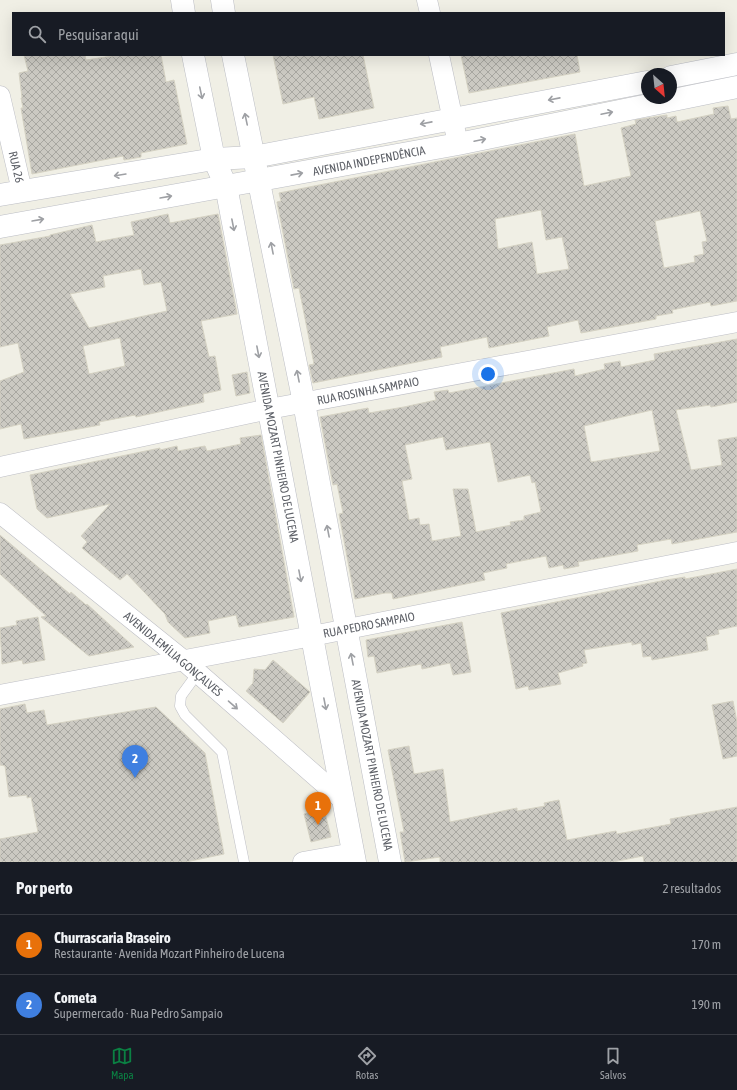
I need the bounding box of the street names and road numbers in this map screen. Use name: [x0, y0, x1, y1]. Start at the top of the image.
street label: AVENIDA INDEPENDÊNCIA: [312, 143, 427, 179]
street label: RUA 26: [6, 150, 26, 184]
street label: AVENIDA MOZART PINHEIRO DE LUCENA: [254, 370, 302, 544]
street label: RUA ROSINHA SAMPAIO: [316, 374, 420, 408]
street label: AVENIDA EMÍLIA GONÇALVES: [121, 609, 225, 699]
street label: RUA PEDRO SAMPAIO: [322, 609, 416, 641]
street label: AVENIDA MOZART PINHEIRO DE LUCENA: [348, 678, 396, 852]

